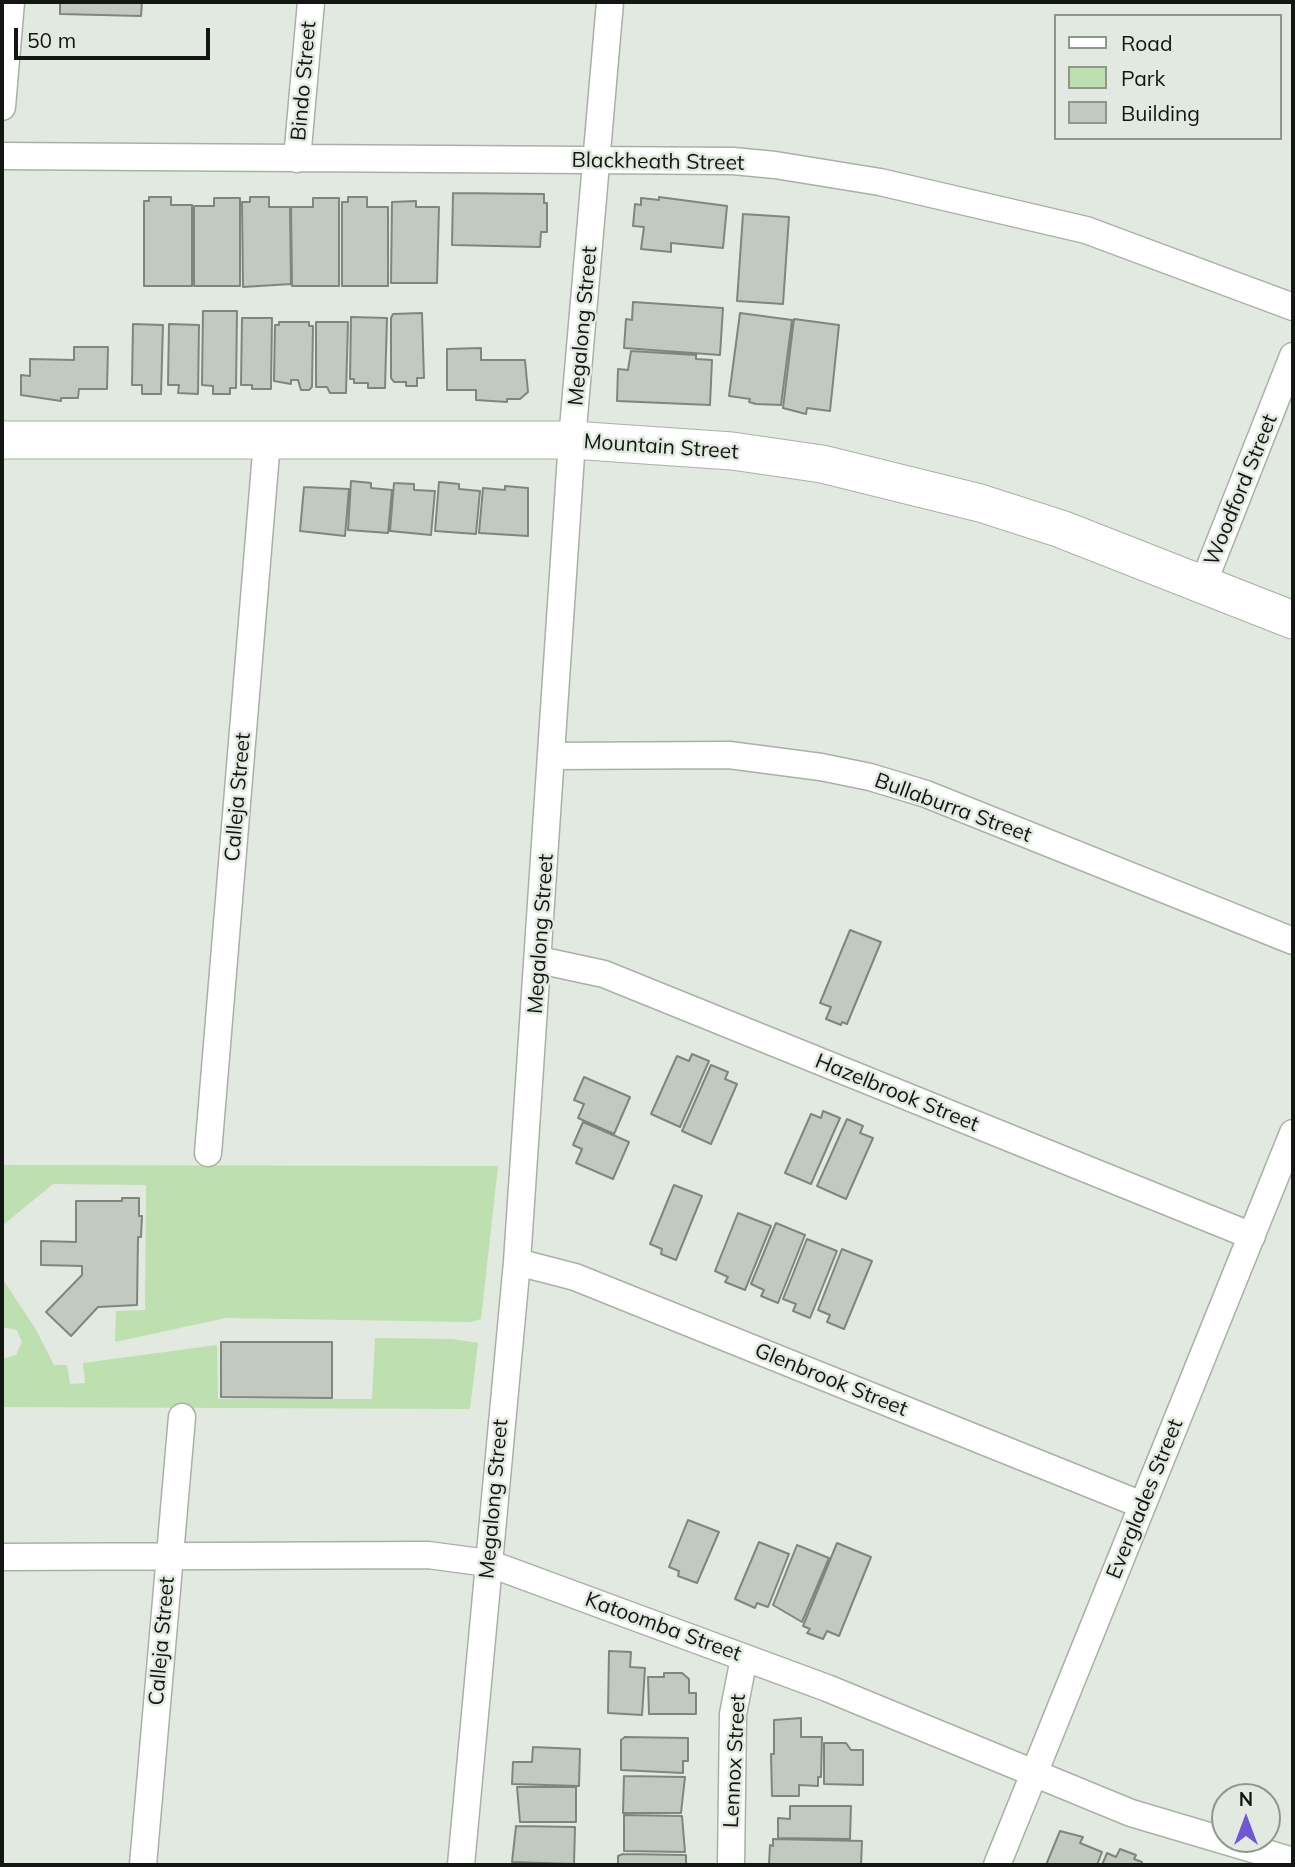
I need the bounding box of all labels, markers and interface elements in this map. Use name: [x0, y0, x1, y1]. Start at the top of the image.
scale bar: [18, 14, 214, 58]
legend: [1054, 14, 1281, 140]
street label: Bindo Street: [286, 20, 322, 142]
text: 50 m: [27, 27, 76, 53]
text: Road: [1121, 30, 1172, 56]
text: Park: [1121, 65, 1165, 91]
text: Building: [1121, 100, 1200, 126]
street label: Blackheath Street: [571, 148, 745, 176]
street label: Megalong Street: [563, 245, 603, 407]
street label: Woodford Street: [1199, 411, 1283, 569]
street label: Mountain Street: [583, 429, 739, 465]
street label: Calleja Street: [220, 732, 256, 862]
street label: Bullaburra Street: [871, 768, 1035, 848]
street label: Megalong Street: [523, 853, 559, 1015]
street label: Hazelbrook Street: [812, 1049, 982, 1137]
street label: Glenbrook Street: [751, 1338, 911, 1422]
street label: Everglades Street: [1101, 1415, 1189, 1583]
street label: Megalong Street: [474, 1418, 514, 1580]
street label: Calleja Street: [144, 1576, 180, 1706]
street label: Katoomba Street: [581, 1587, 745, 1667]
street label: Lennox Street: [719, 1693, 751, 1829]
north arrow: [1211, 1783, 1281, 1853]
text: N: [1239, 1787, 1253, 1811]

